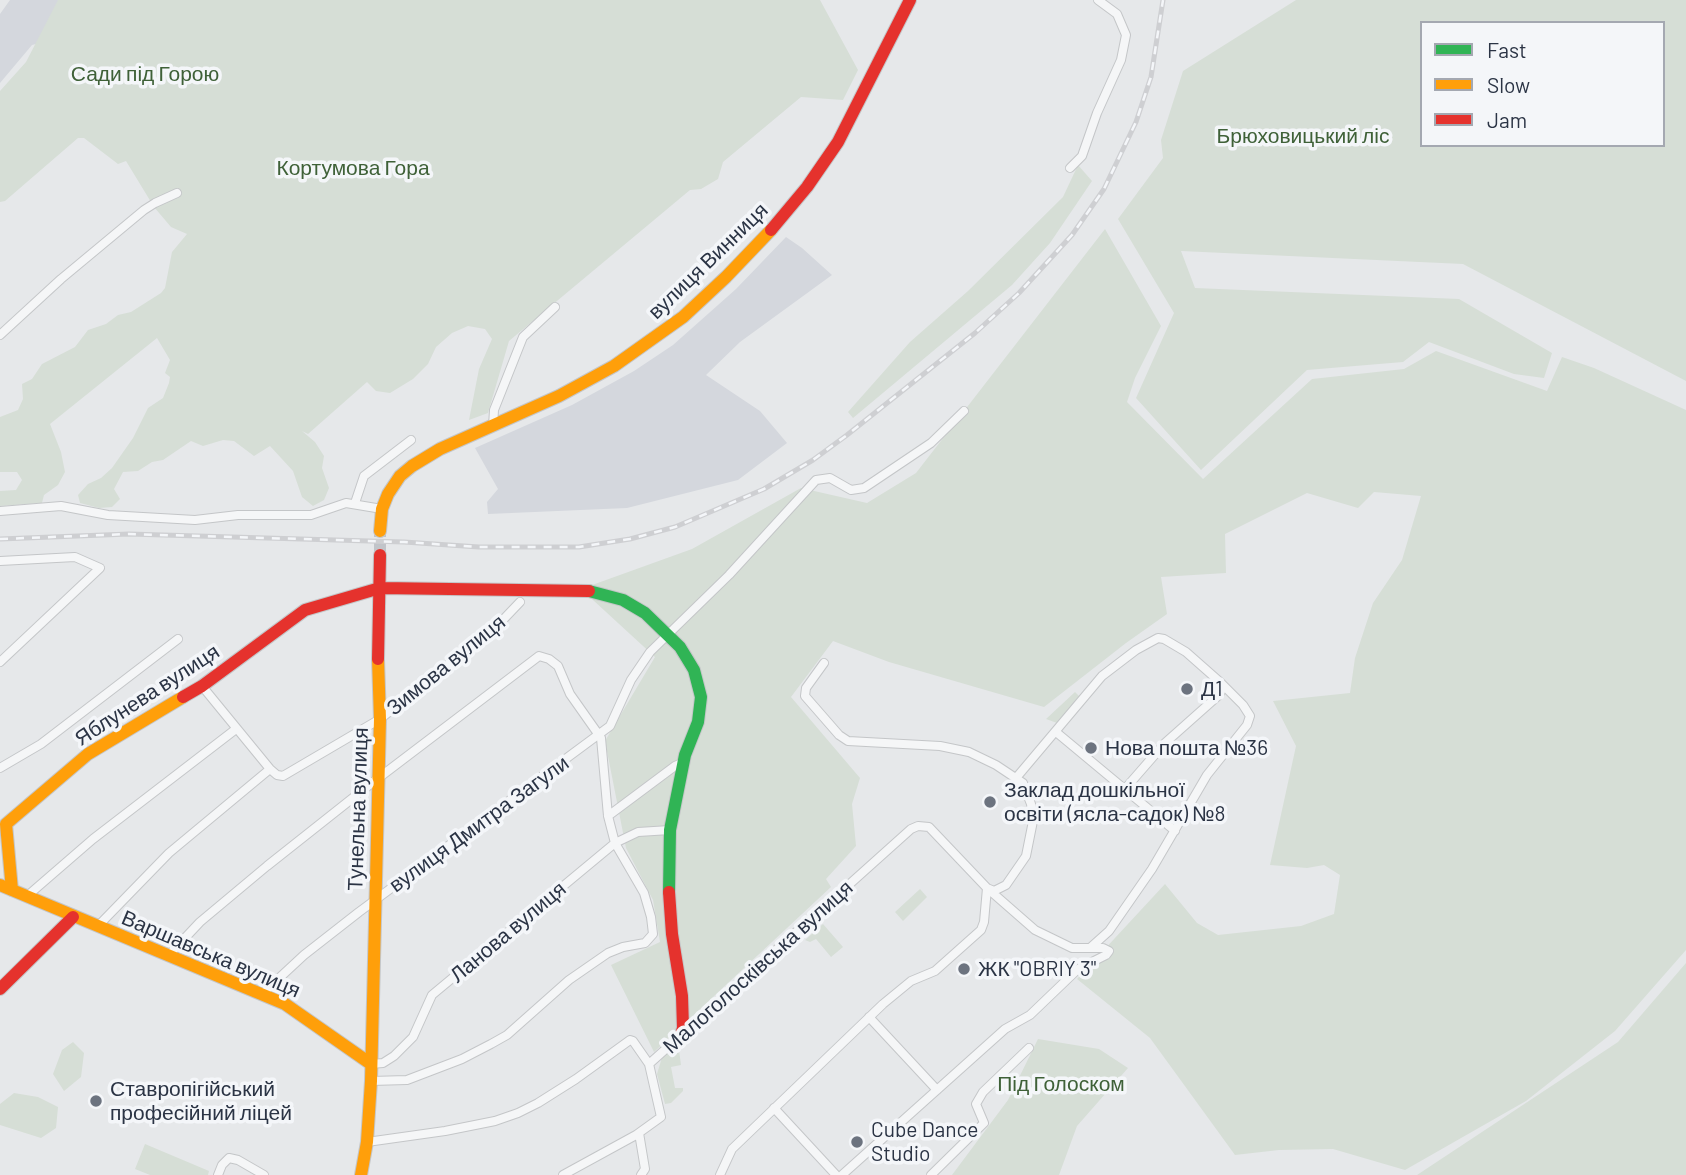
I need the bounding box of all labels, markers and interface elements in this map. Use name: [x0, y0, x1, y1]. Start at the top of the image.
legend: [1420, 21, 1665, 147]
text: Fast: [1487, 37, 1527, 62]
park label: Сади під Горою: [71, 61, 219, 87]
text: Slow: [1487, 72, 1530, 97]
text: Jam: [1487, 107, 1527, 132]
park label: Брюховицький ліс: [1216, 123, 1390, 149]
park label: Кортумова Гора: [276, 155, 430, 181]
street label: вулиця Винниця: [643, 198, 773, 324]
street label: Зимова вулиця: [382, 609, 510, 721]
street label: Яблунева вулиця: [70, 639, 224, 751]
place label: Д1: [1201, 676, 1223, 702]
marker: Д1: [1179, 681, 1195, 697]
street label: Тунельна вулиця: [343, 727, 373, 891]
place label: Нова пошта №36: [1105, 735, 1268, 761]
marker: Нова пошта №36: [1083, 740, 1099, 756]
street label: вулиця Дмитра Загули: [384, 750, 574, 898]
place label: Заклад дошкільної освіти (ясла-садок) №8: [1004, 777, 1226, 827]
marker: Заклад дошкільної освіти (ясла-садок) №8: [982, 794, 998, 810]
street label: Малоголосківська вулиця: [658, 875, 858, 1059]
street label: Ланова вулиця: [445, 876, 571, 988]
street label: Варшавська вулиця: [118, 905, 304, 1003]
place label: ЖК "OBRIY 3": [978, 956, 1096, 982]
marker: ЖК "OBRIY 3": [956, 961, 972, 977]
park label: Під Голоском: [997, 1071, 1125, 1097]
place label: Ставропігійський професійний ліцей: [110, 1076, 292, 1126]
marker: Ставропігійський професійний ліцей: [88, 1093, 104, 1109]
place label: Cube Dance Studio: [871, 1117, 979, 1167]
marker: Cube Dance Studio: [849, 1134, 865, 1150]

